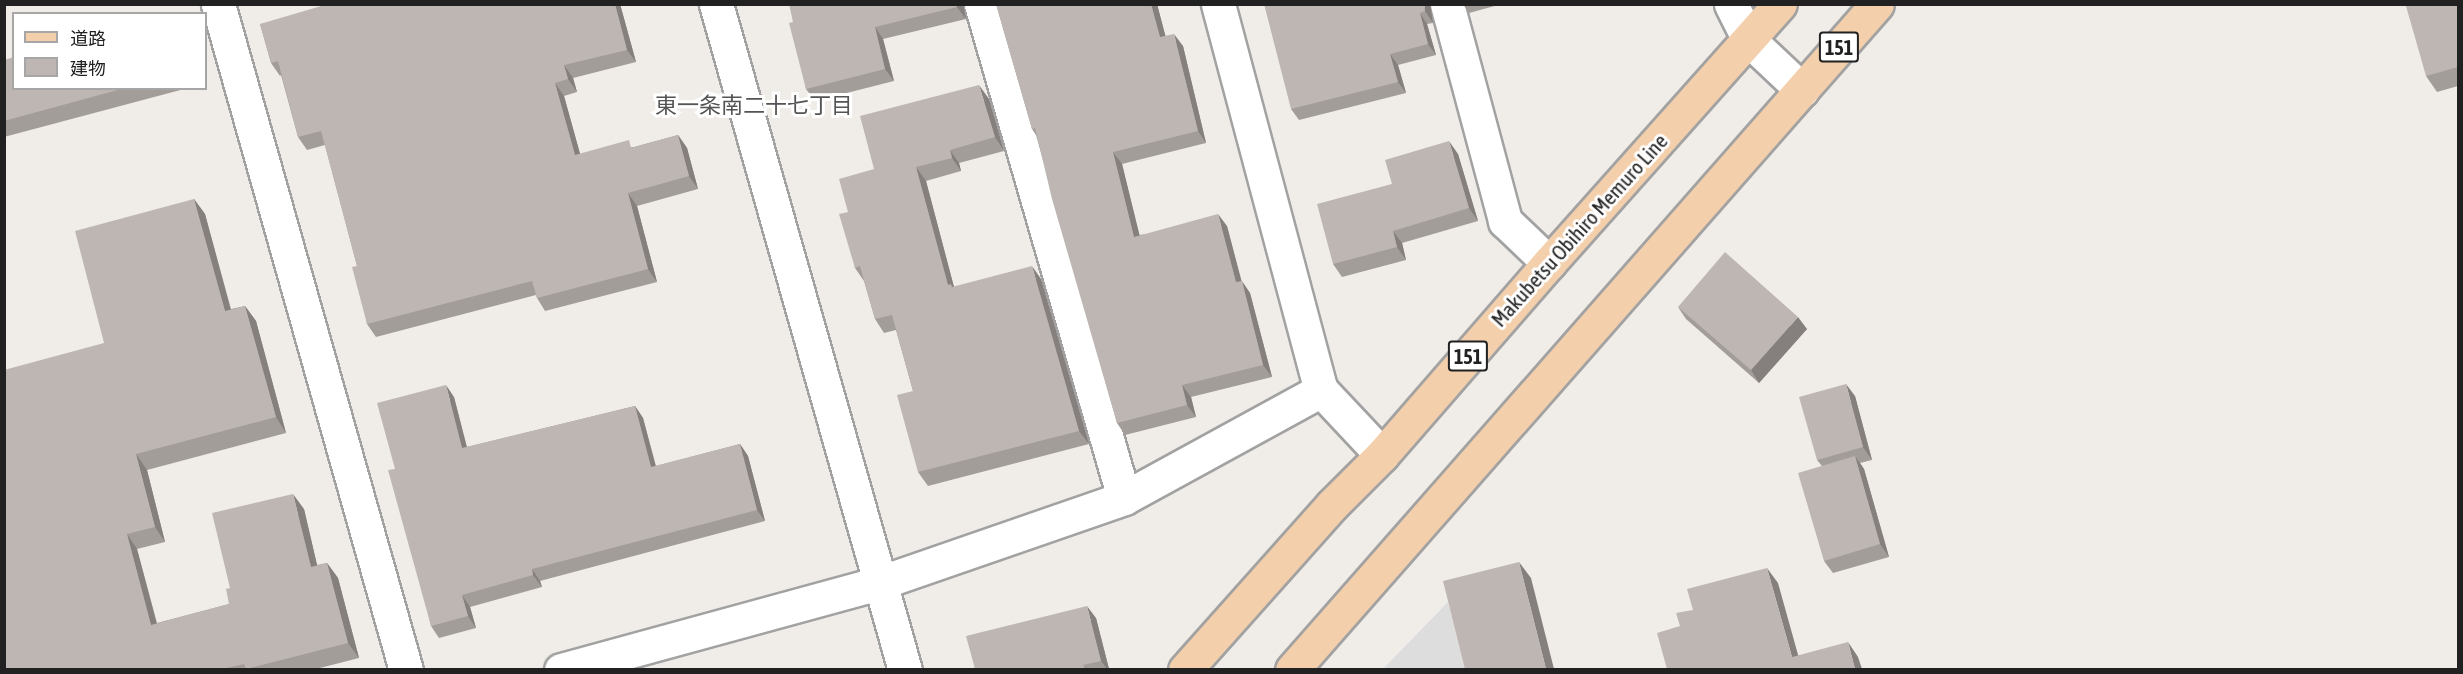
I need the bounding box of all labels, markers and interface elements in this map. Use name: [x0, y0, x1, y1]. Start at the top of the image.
legend: [12, 12, 207, 90]
text: 道路: [70, 28, 106, 49]
road number: 151: [1818, 30, 1860, 64]
text: 建物: [70, 58, 106, 79]
district label: 東一条南二十七丁目: [655, 93, 853, 119]
street label: Makubetsu Obihiro Memuro Line: [1486, 128, 1672, 332]
road number: 151: [1447, 339, 1489, 373]

